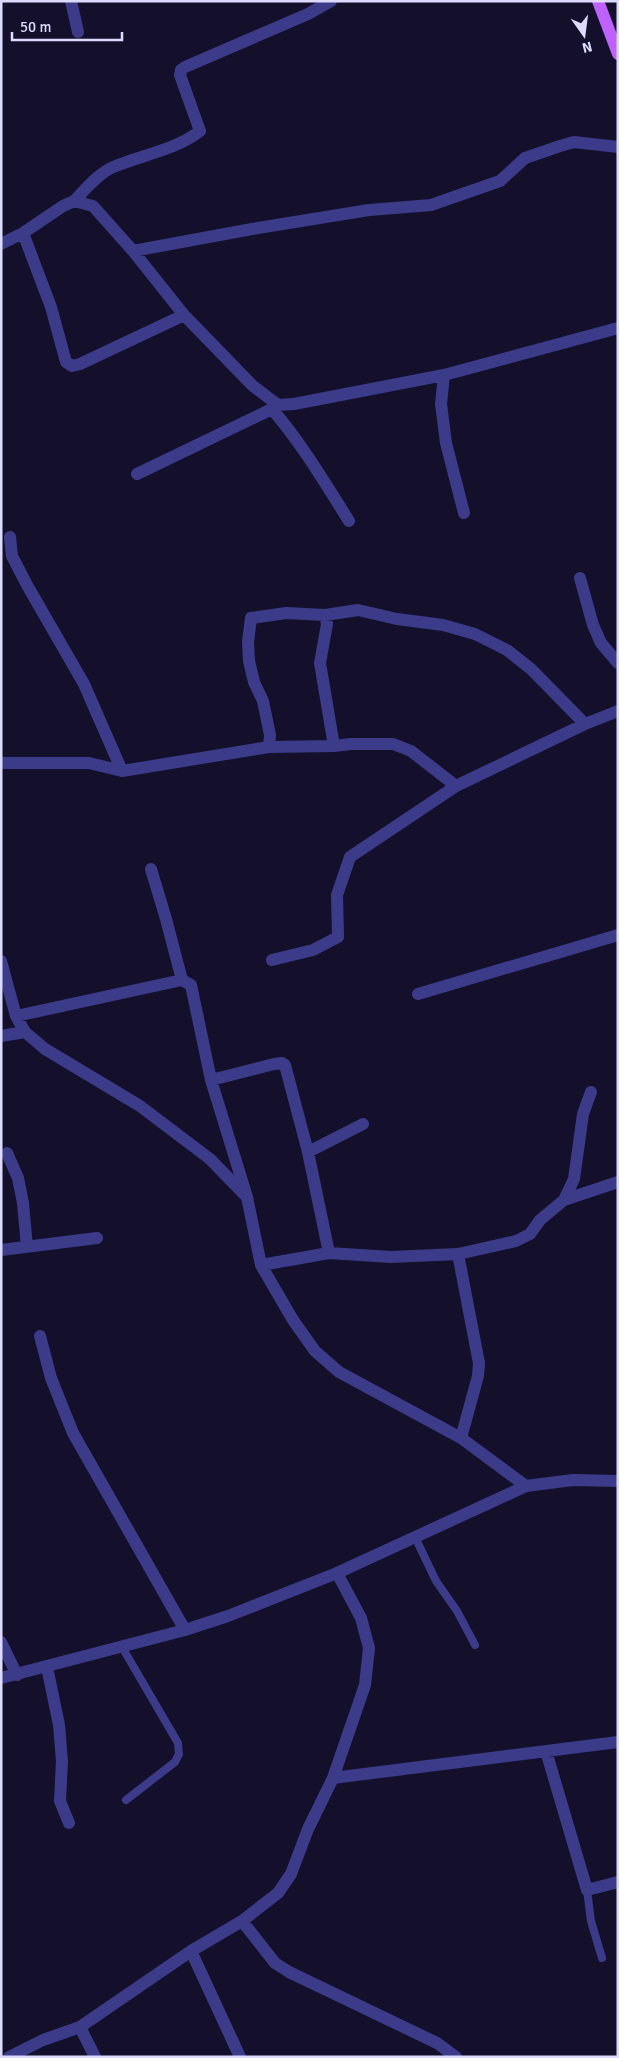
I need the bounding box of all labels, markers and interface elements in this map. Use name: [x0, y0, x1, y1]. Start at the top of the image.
scale bar: [12, 10, 122, 42]
north arrow: [559, 10, 609, 60]
text: 50 m: [20, 18, 51, 36]
text: N: [580, 38, 594, 57]

